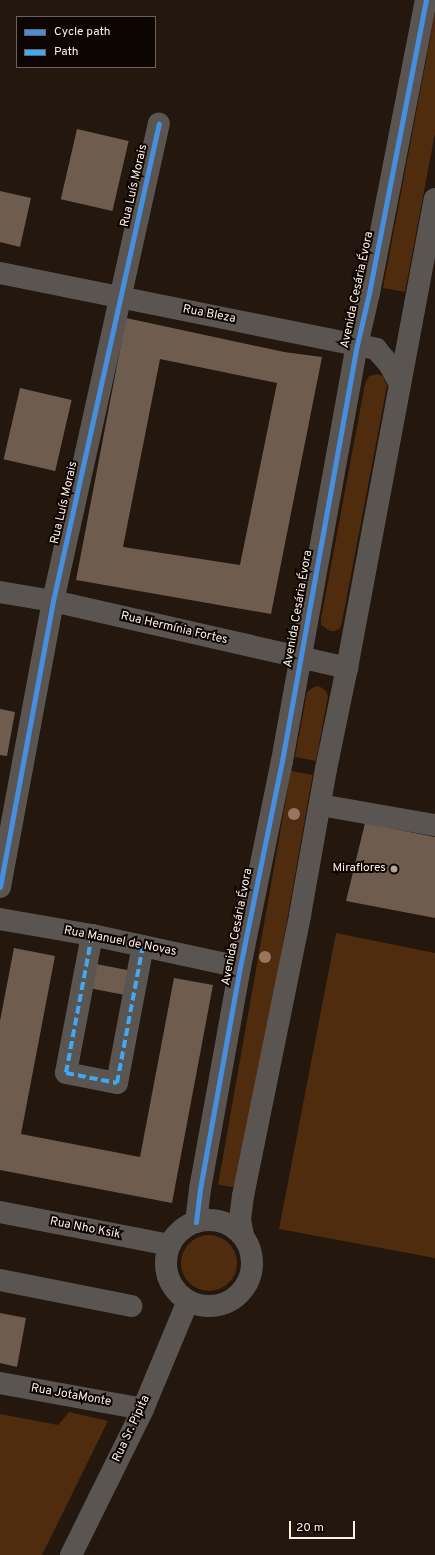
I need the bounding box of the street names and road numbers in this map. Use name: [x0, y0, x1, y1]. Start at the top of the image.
street label: Rua Luís Morais: [118, 143, 152, 229]
street label: Avenida Cesária Évora: [339, 230, 377, 350]
street label: Rua Bleza: [181, 303, 237, 327]
street label: Rua Luís Morais: [48, 460, 82, 546]
street label: Avenida Cesária Évora: [282, 549, 316, 669]
street label: Rua Hermínia Fortes: [119, 610, 229, 648]
street label: Avenida Cesária Évora: [220, 867, 256, 987]
street label: Rua Manuel de Novas: [62, 924, 178, 960]
street label: Rua Nho Ksik: [49, 1215, 121, 1243]
street label: Rua JotaMonte: [30, 1382, 112, 1410]
street label: Rua Sr. Pipita: [110, 1393, 154, 1465]

